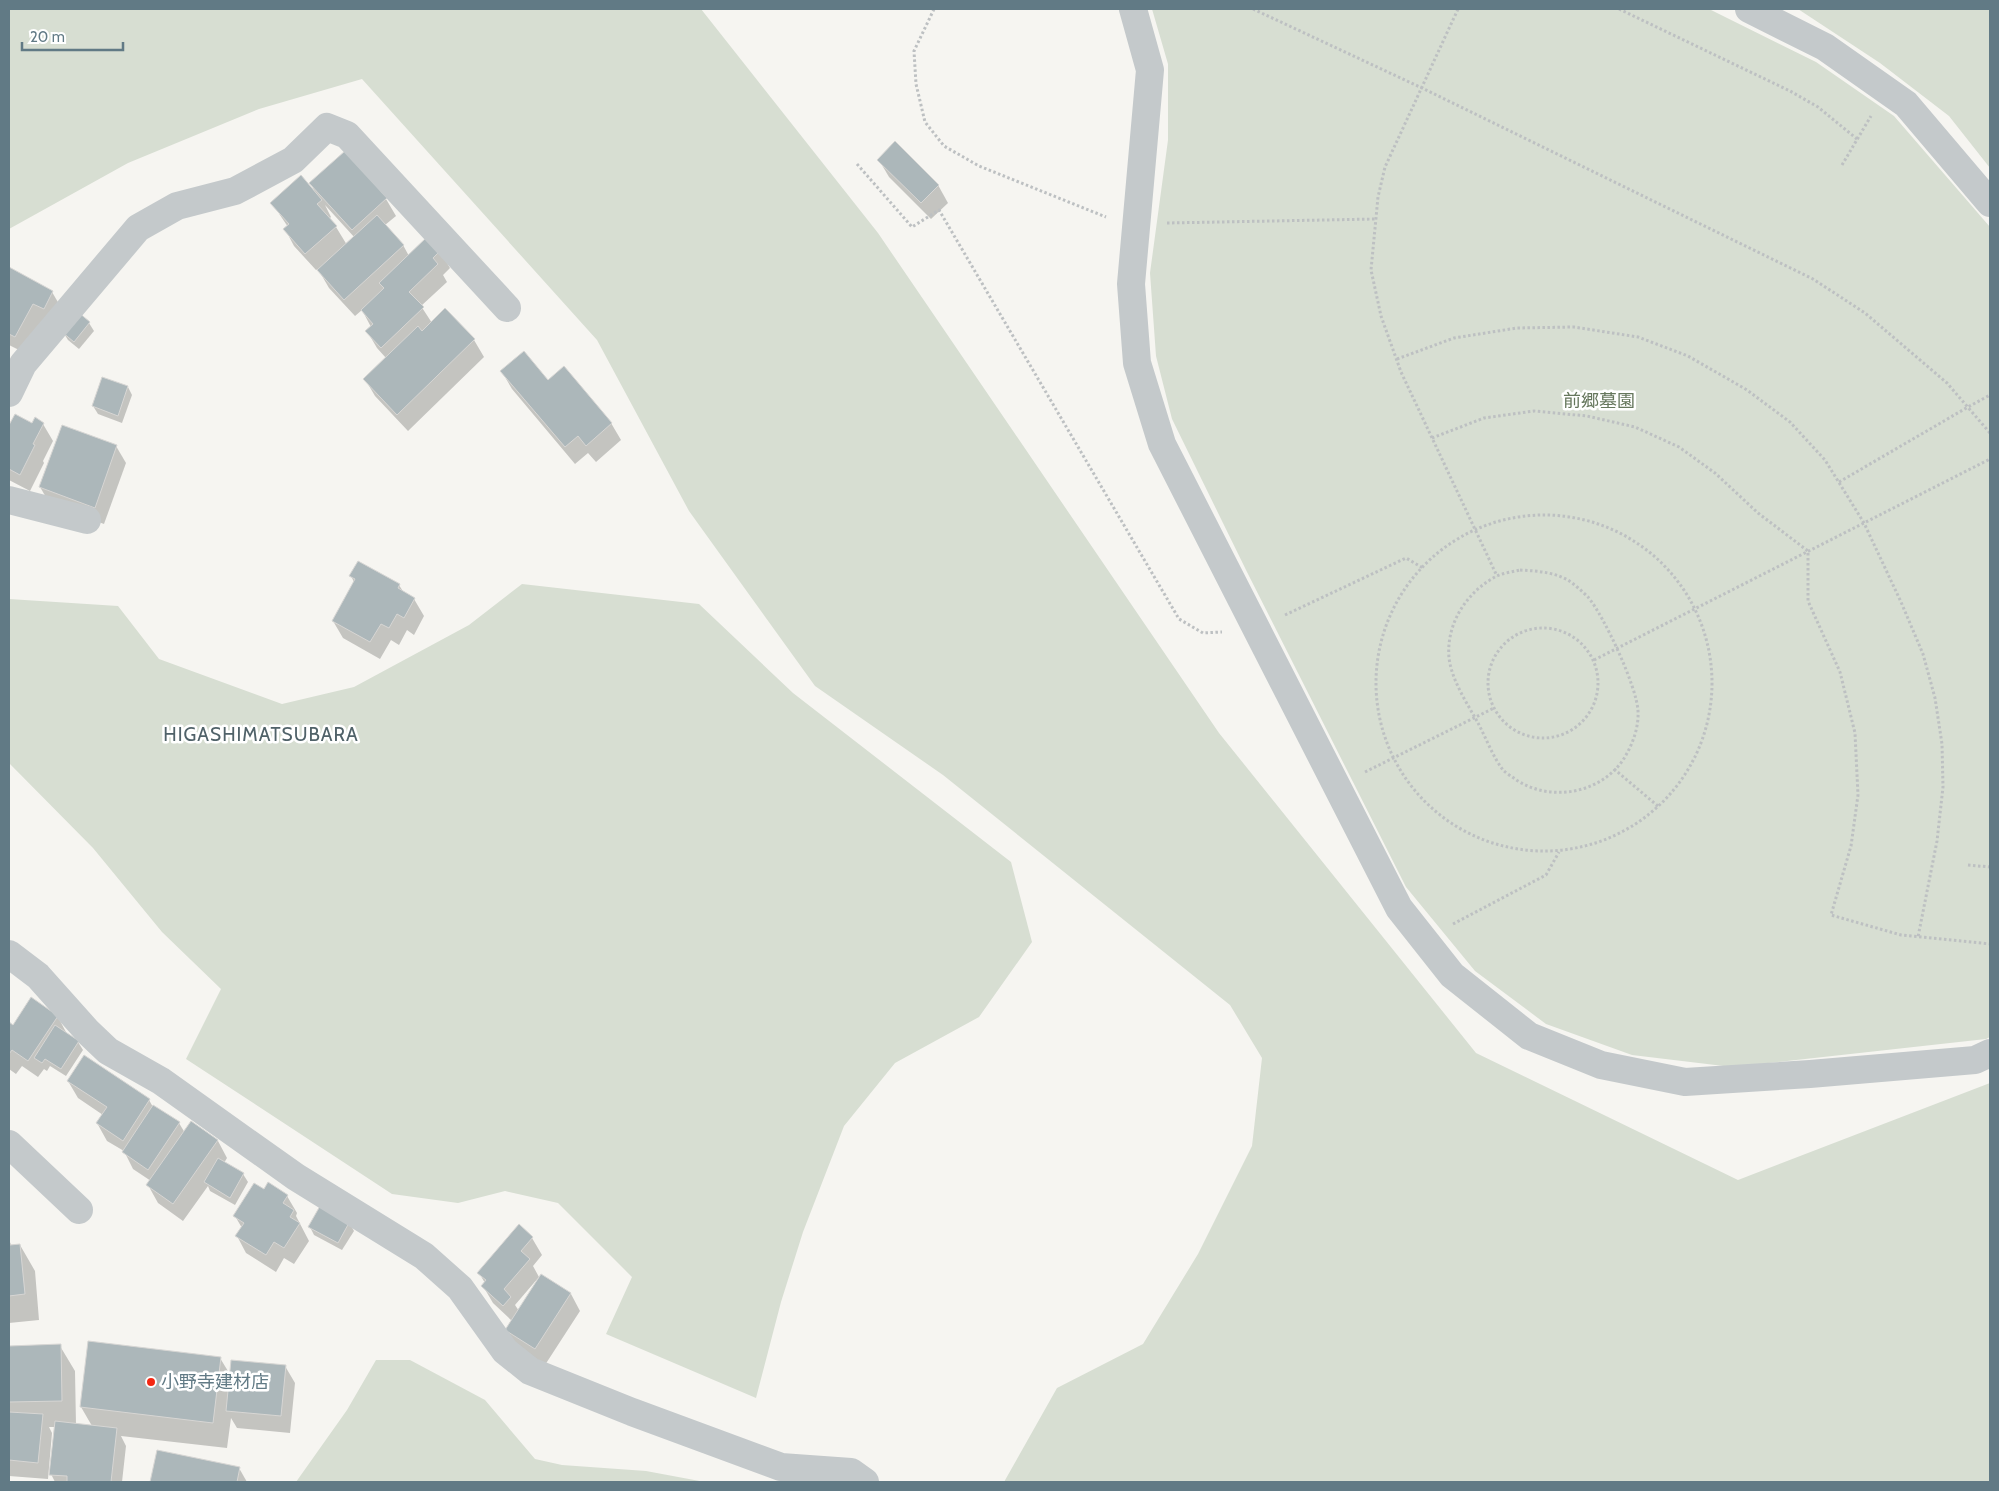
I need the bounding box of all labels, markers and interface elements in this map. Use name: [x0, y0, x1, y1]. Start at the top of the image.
scale bar: [22, 20, 124, 52]
text: 20 m: [30, 28, 65, 46]
park label: 前郷墓園: [1563, 390, 1635, 412]
district label: HIGASHIMATSUBARA: [163, 723, 359, 746]
place label: 小野寺建材店: [161, 1371, 269, 1393]
marker: 小野寺建材店: [145, 1376, 157, 1388]

